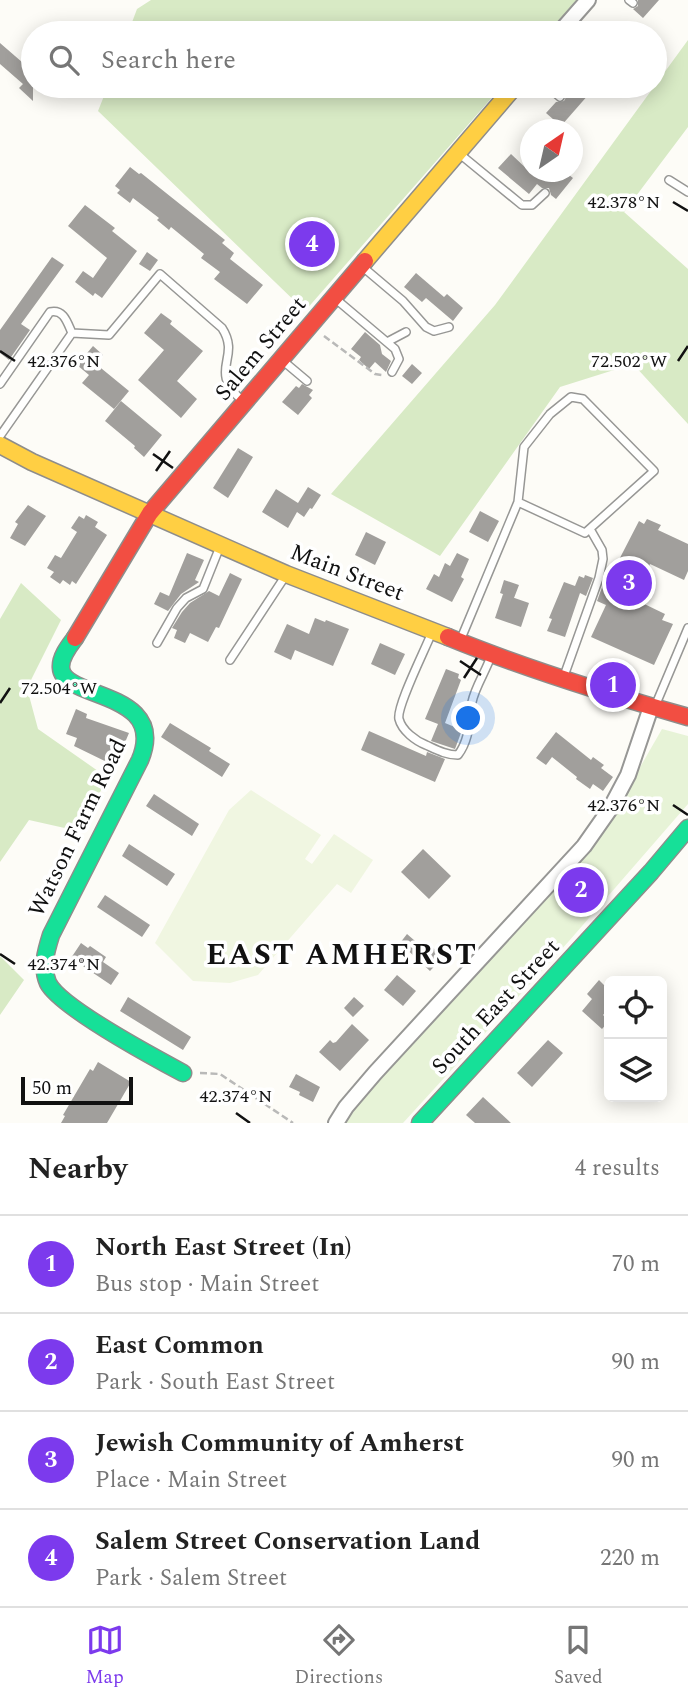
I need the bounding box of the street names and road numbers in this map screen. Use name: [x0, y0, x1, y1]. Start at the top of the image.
street label: Salem Street: [207, 289, 315, 409]
street label: Main Street: [285, 535, 409, 611]
street label: Watson Farm Road: [20, 733, 136, 923]
street label: South East Street: [423, 931, 569, 1083]

